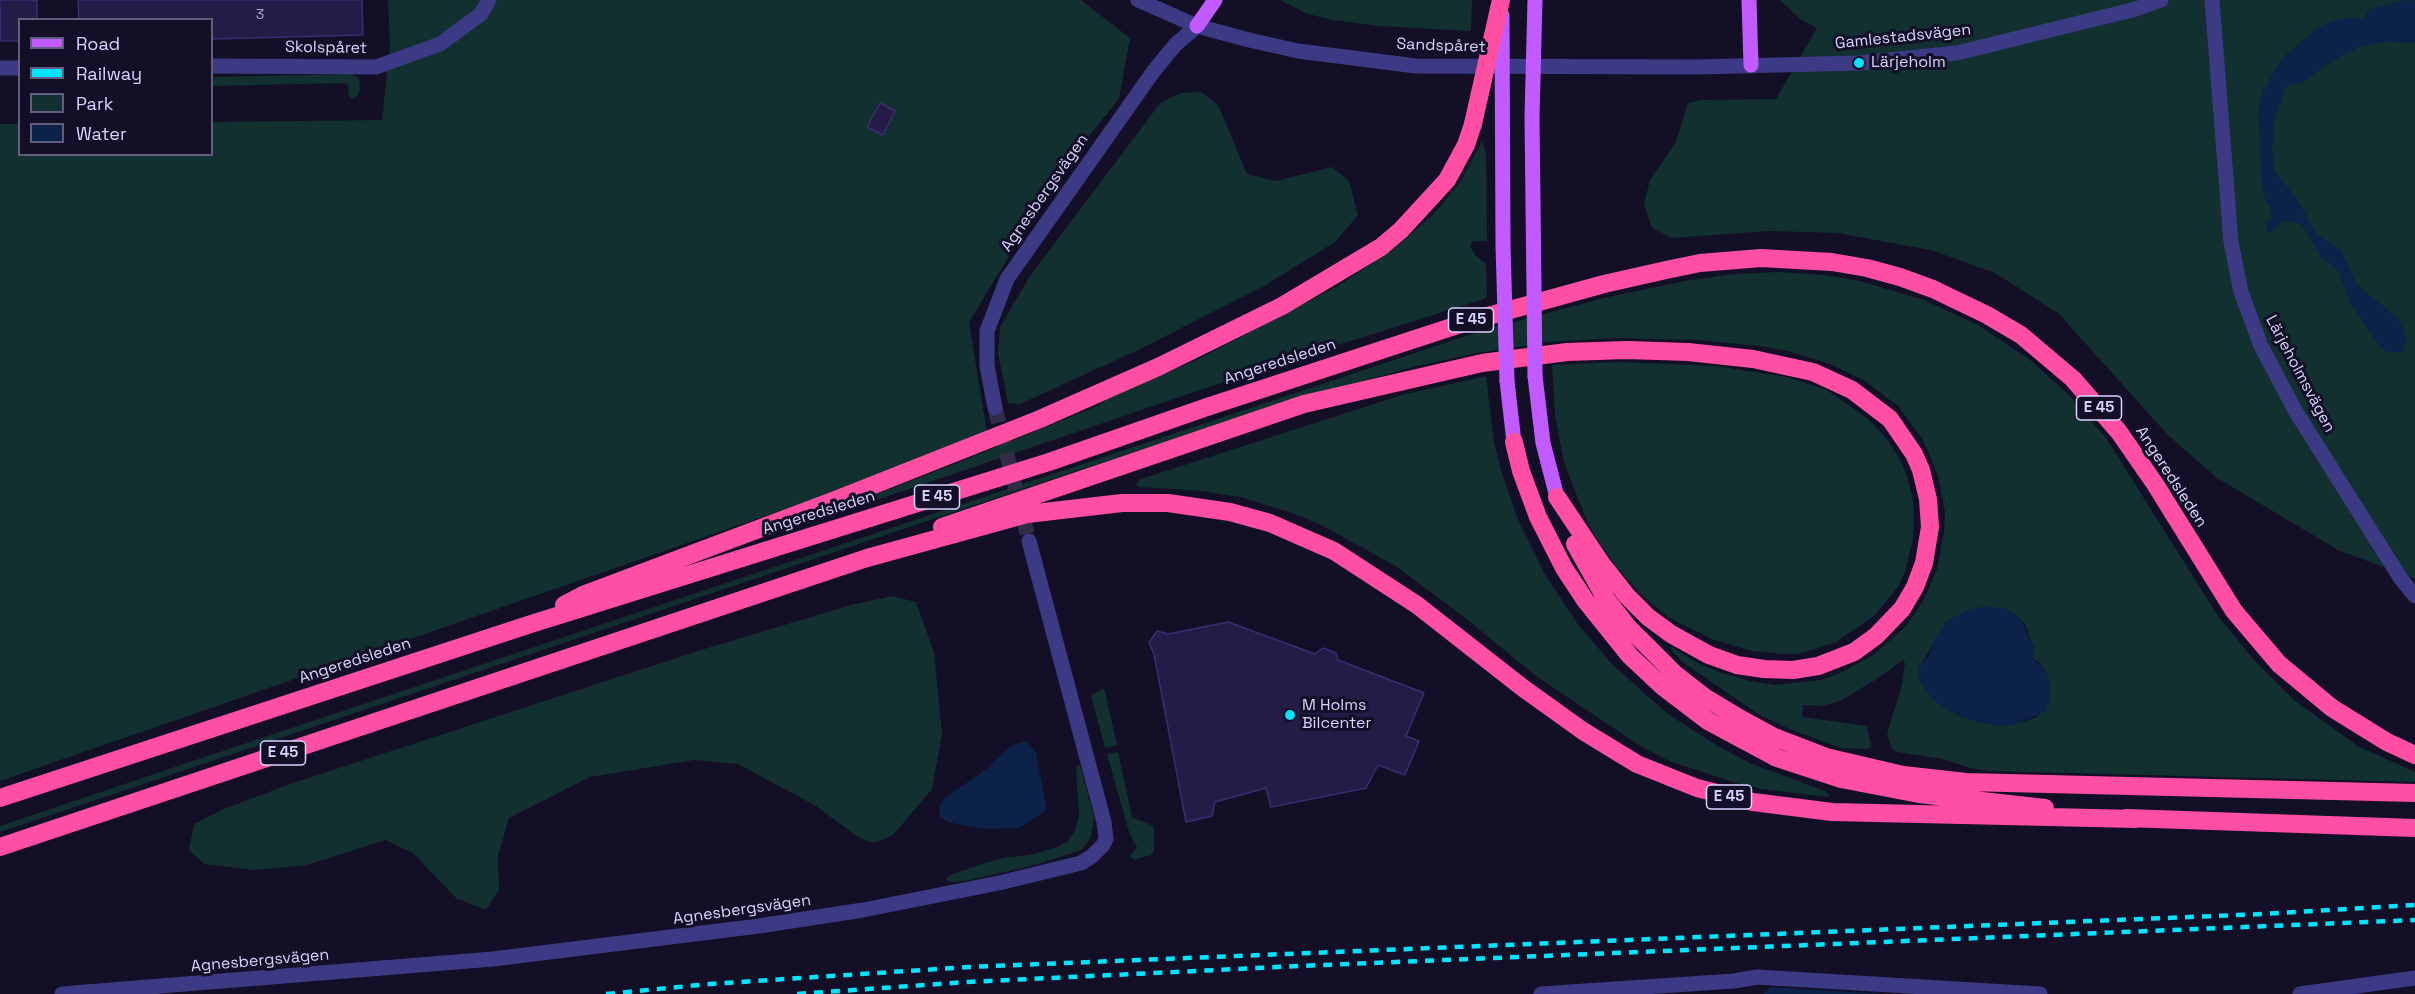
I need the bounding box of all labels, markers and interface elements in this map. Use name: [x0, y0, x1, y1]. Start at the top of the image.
house number: 3: [256, 7, 264, 23]
legend: [18, 18, 213, 156]
street label: Gamlestadsvägen: [1834, 20, 1972, 54]
text: Road: [76, 32, 120, 55]
street label: Sandspåret: [1396, 35, 1486, 57]
street label: Skolspåret: [285, 38, 367, 58]
place label: Lärjeholm: [1871, 53, 1946, 73]
marker: Lärjeholm: [1852, 56, 1866, 70]
text: Railway: [76, 62, 142, 85]
text: Park: [76, 92, 113, 115]
text: Water: [76, 122, 127, 145]
street label: Agnesbergsvägen: [997, 131, 1093, 255]
road number: E 45: [1448, 308, 1494, 332]
street label: Lärjeholmsvägen: [2261, 312, 2339, 436]
street label: Angeredsleden: [1222, 335, 1338, 389]
road number: E 45: [2076, 396, 2122, 420]
street label: Angeredsleden: [2131, 423, 2211, 531]
road number: E 45: [914, 485, 960, 509]
street label: Angeredsleden: [760, 487, 878, 539]
street label: Angeredsleden: [297, 634, 413, 688]
place label: M Holms Bilcenter: [1302, 696, 1372, 734]
marker: M Holms Bilcenter: [1283, 708, 1297, 722]
road number: E 45: [260, 741, 306, 765]
road number: E 45: [1706, 785, 1752, 809]
street label: Agnesbergsvägen: [672, 891, 812, 929]
street label: Agnesbergsvägen: [190, 945, 330, 977]

